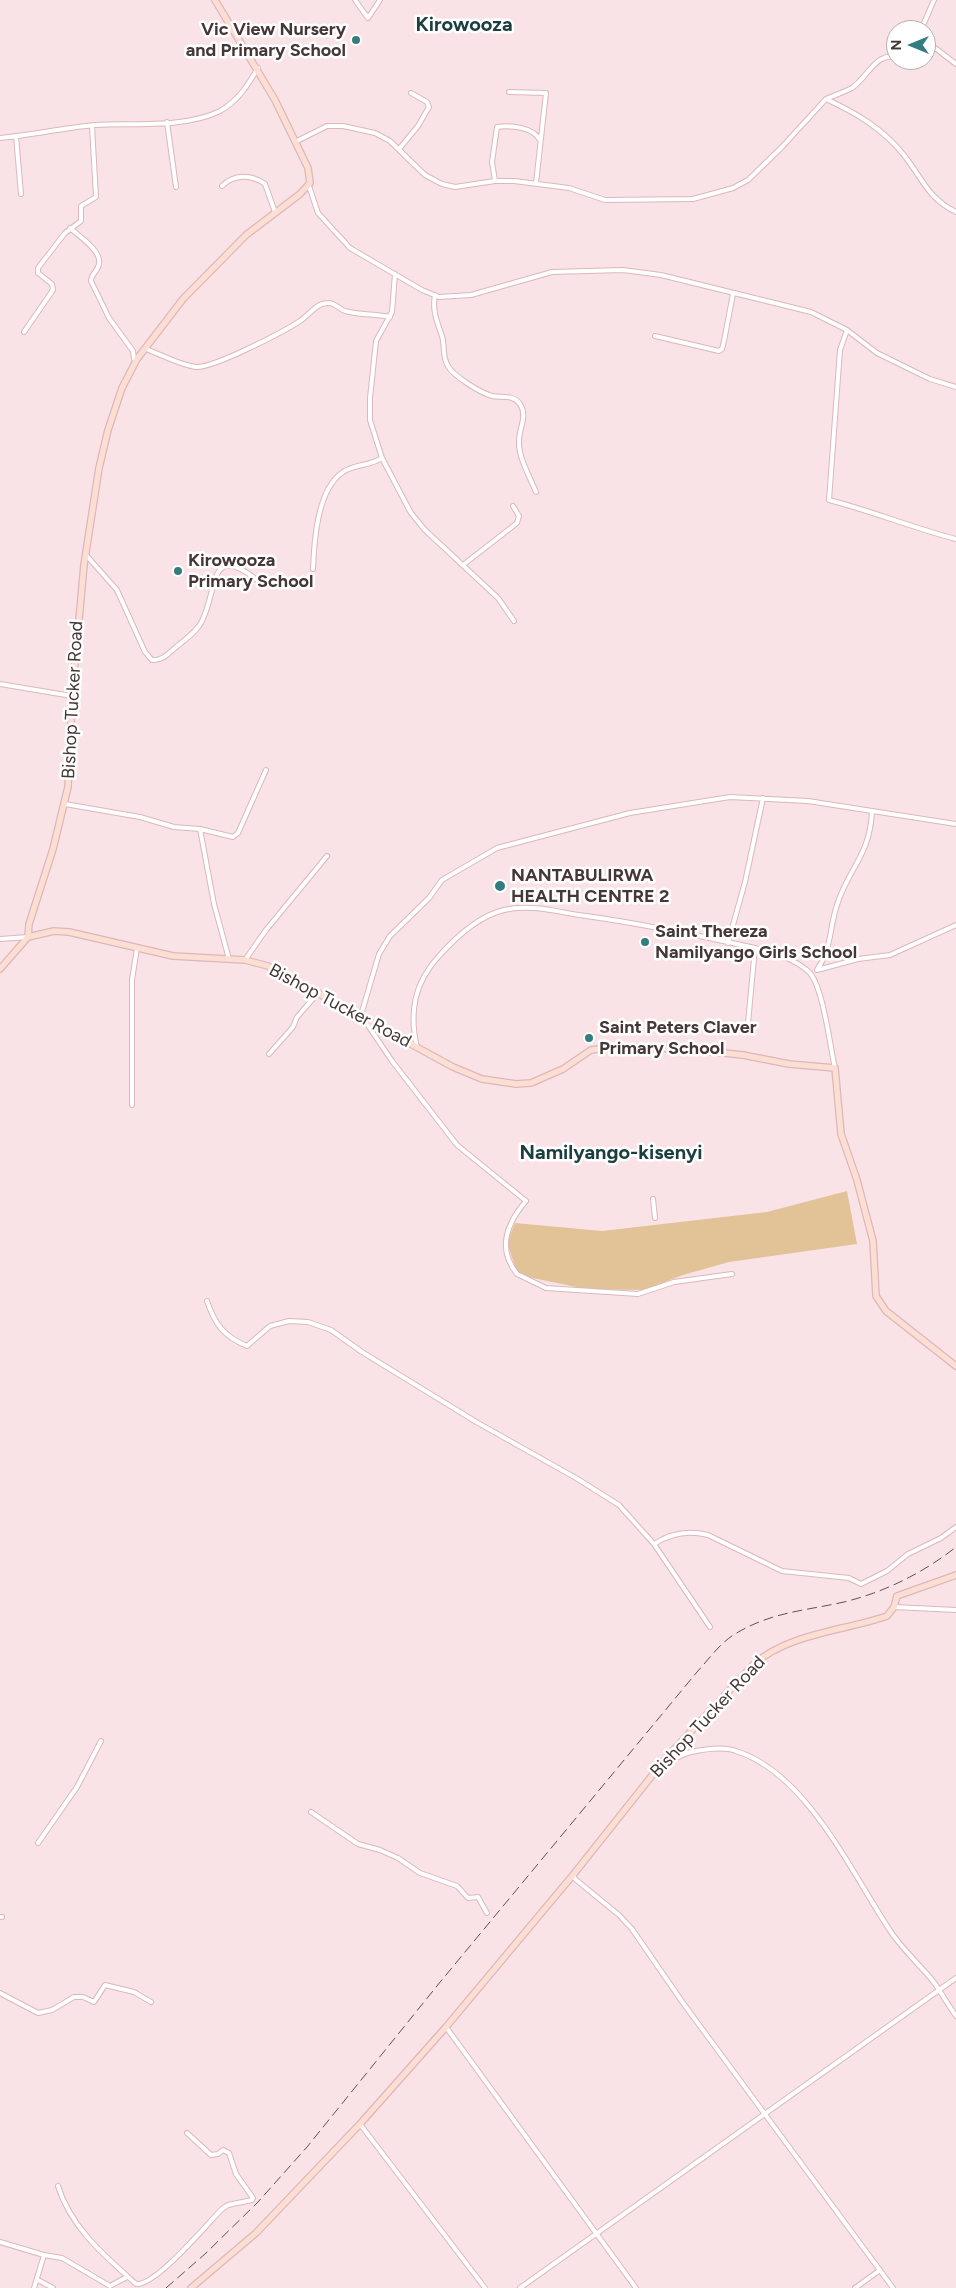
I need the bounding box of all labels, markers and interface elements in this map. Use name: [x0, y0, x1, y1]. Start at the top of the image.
district label: Kirowooza: [415, 13, 513, 37]
place label: Vic View Nursery and Primary School: [186, 19, 346, 62]
north arrow: [886, 20, 936, 70]
marker: Vic View Nursery and Primary School: [350, 34, 362, 46]
text: N: [888, 40, 905, 50]
place label: Kirowooza Primary School: [188, 550, 313, 592]
marker: Kirowooza Primary School: [172, 565, 184, 577]
street label: Bishop Tucker Road: [58, 620, 88, 780]
place label: NANTABULIRWA HEALTH CENTRE 2: [511, 865, 669, 908]
marker: NANTABULIRWA HEALTH CENTRE 2: [493, 879, 507, 893]
place label: Saint Thereza Namilyango Girls School: [655, 921, 857, 964]
marker: Saint Thereza Namilyango Girls School: [639, 936, 651, 948]
street label: Bishop Tucker Road: [265, 959, 415, 1053]
place label: Saint Peters Claver Primary School: [599, 1017, 756, 1060]
marker: Saint Peters Claver Primary School: [583, 1032, 595, 1044]
district label: Namilyango-kisenyi: [520, 1141, 702, 1165]
street label: Bishop Tucker Road: [646, 1652, 770, 1782]

